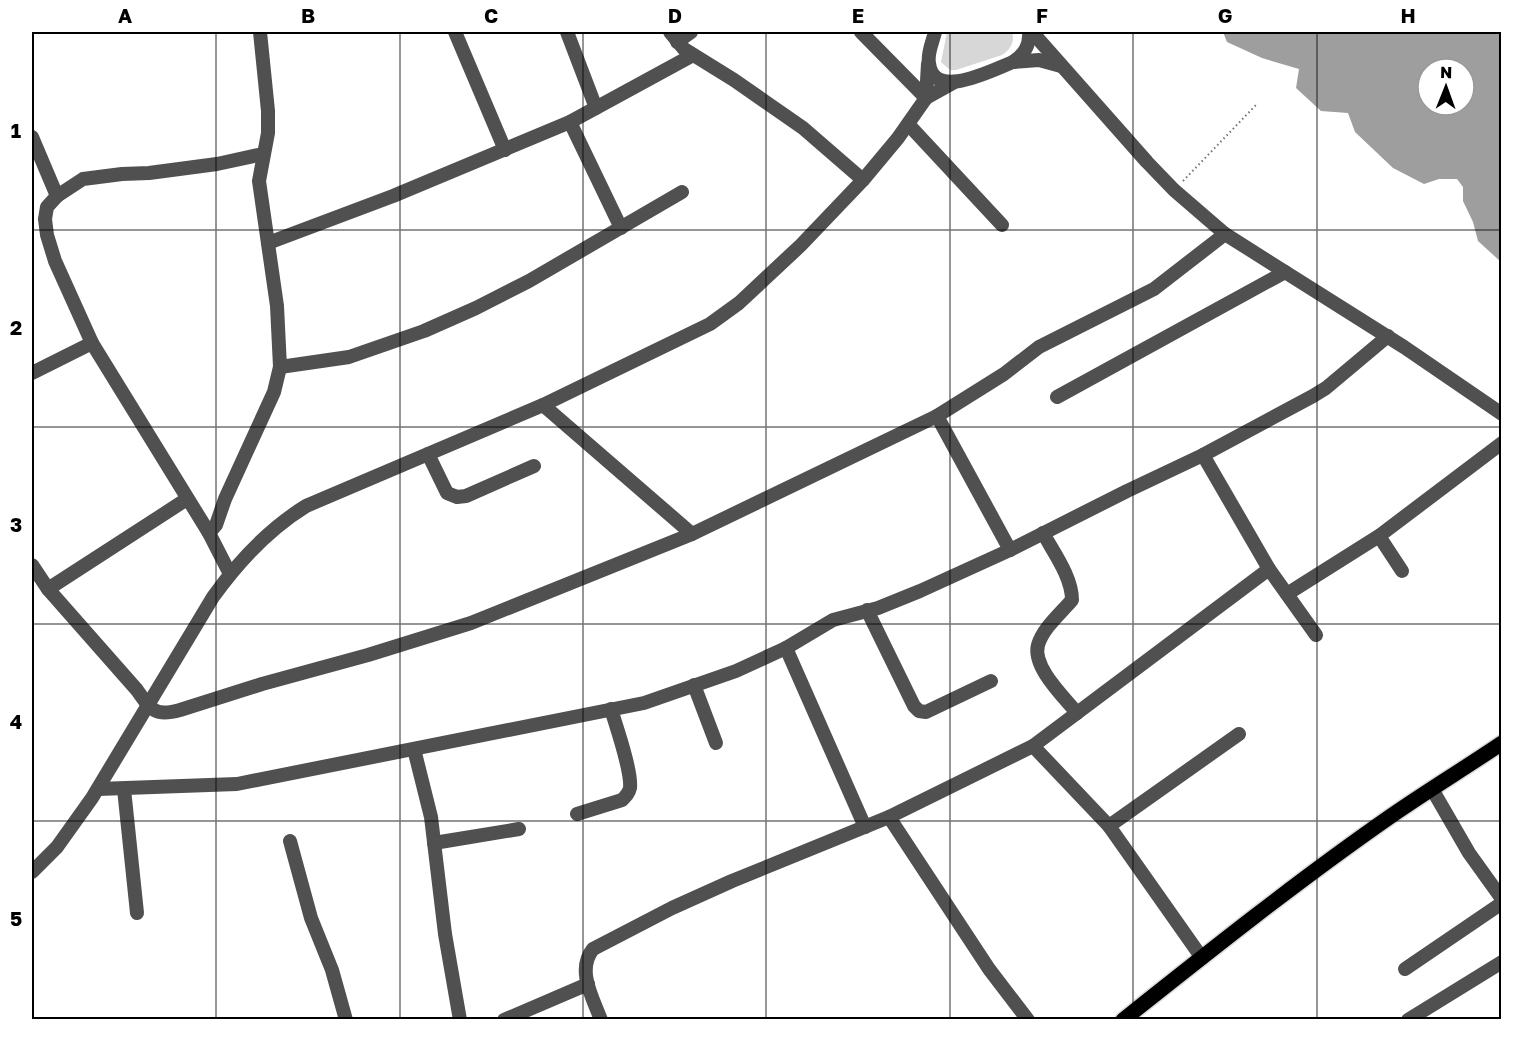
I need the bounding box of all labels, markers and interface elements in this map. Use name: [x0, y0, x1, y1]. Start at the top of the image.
text: A: [118, 3, 132, 27]
text: B: [301, 3, 315, 27]
text: C: [484, 3, 498, 27]
text: D: [668, 3, 682, 27]
text: E: [852, 3, 864, 27]
text: F: [1036, 3, 1048, 27]
text: G: [1218, 3, 1232, 27]
text: H: [1400, 3, 1416, 27]
north arrow: [1416, 57, 1476, 117]
text: N: [1440, 62, 1453, 82]
text: 1: [11, 118, 21, 142]
text: 2: [10, 315, 22, 339]
text: 3: [10, 512, 22, 536]
text: 4: [10, 709, 22, 733]
text: 5: [10, 906, 22, 930]

